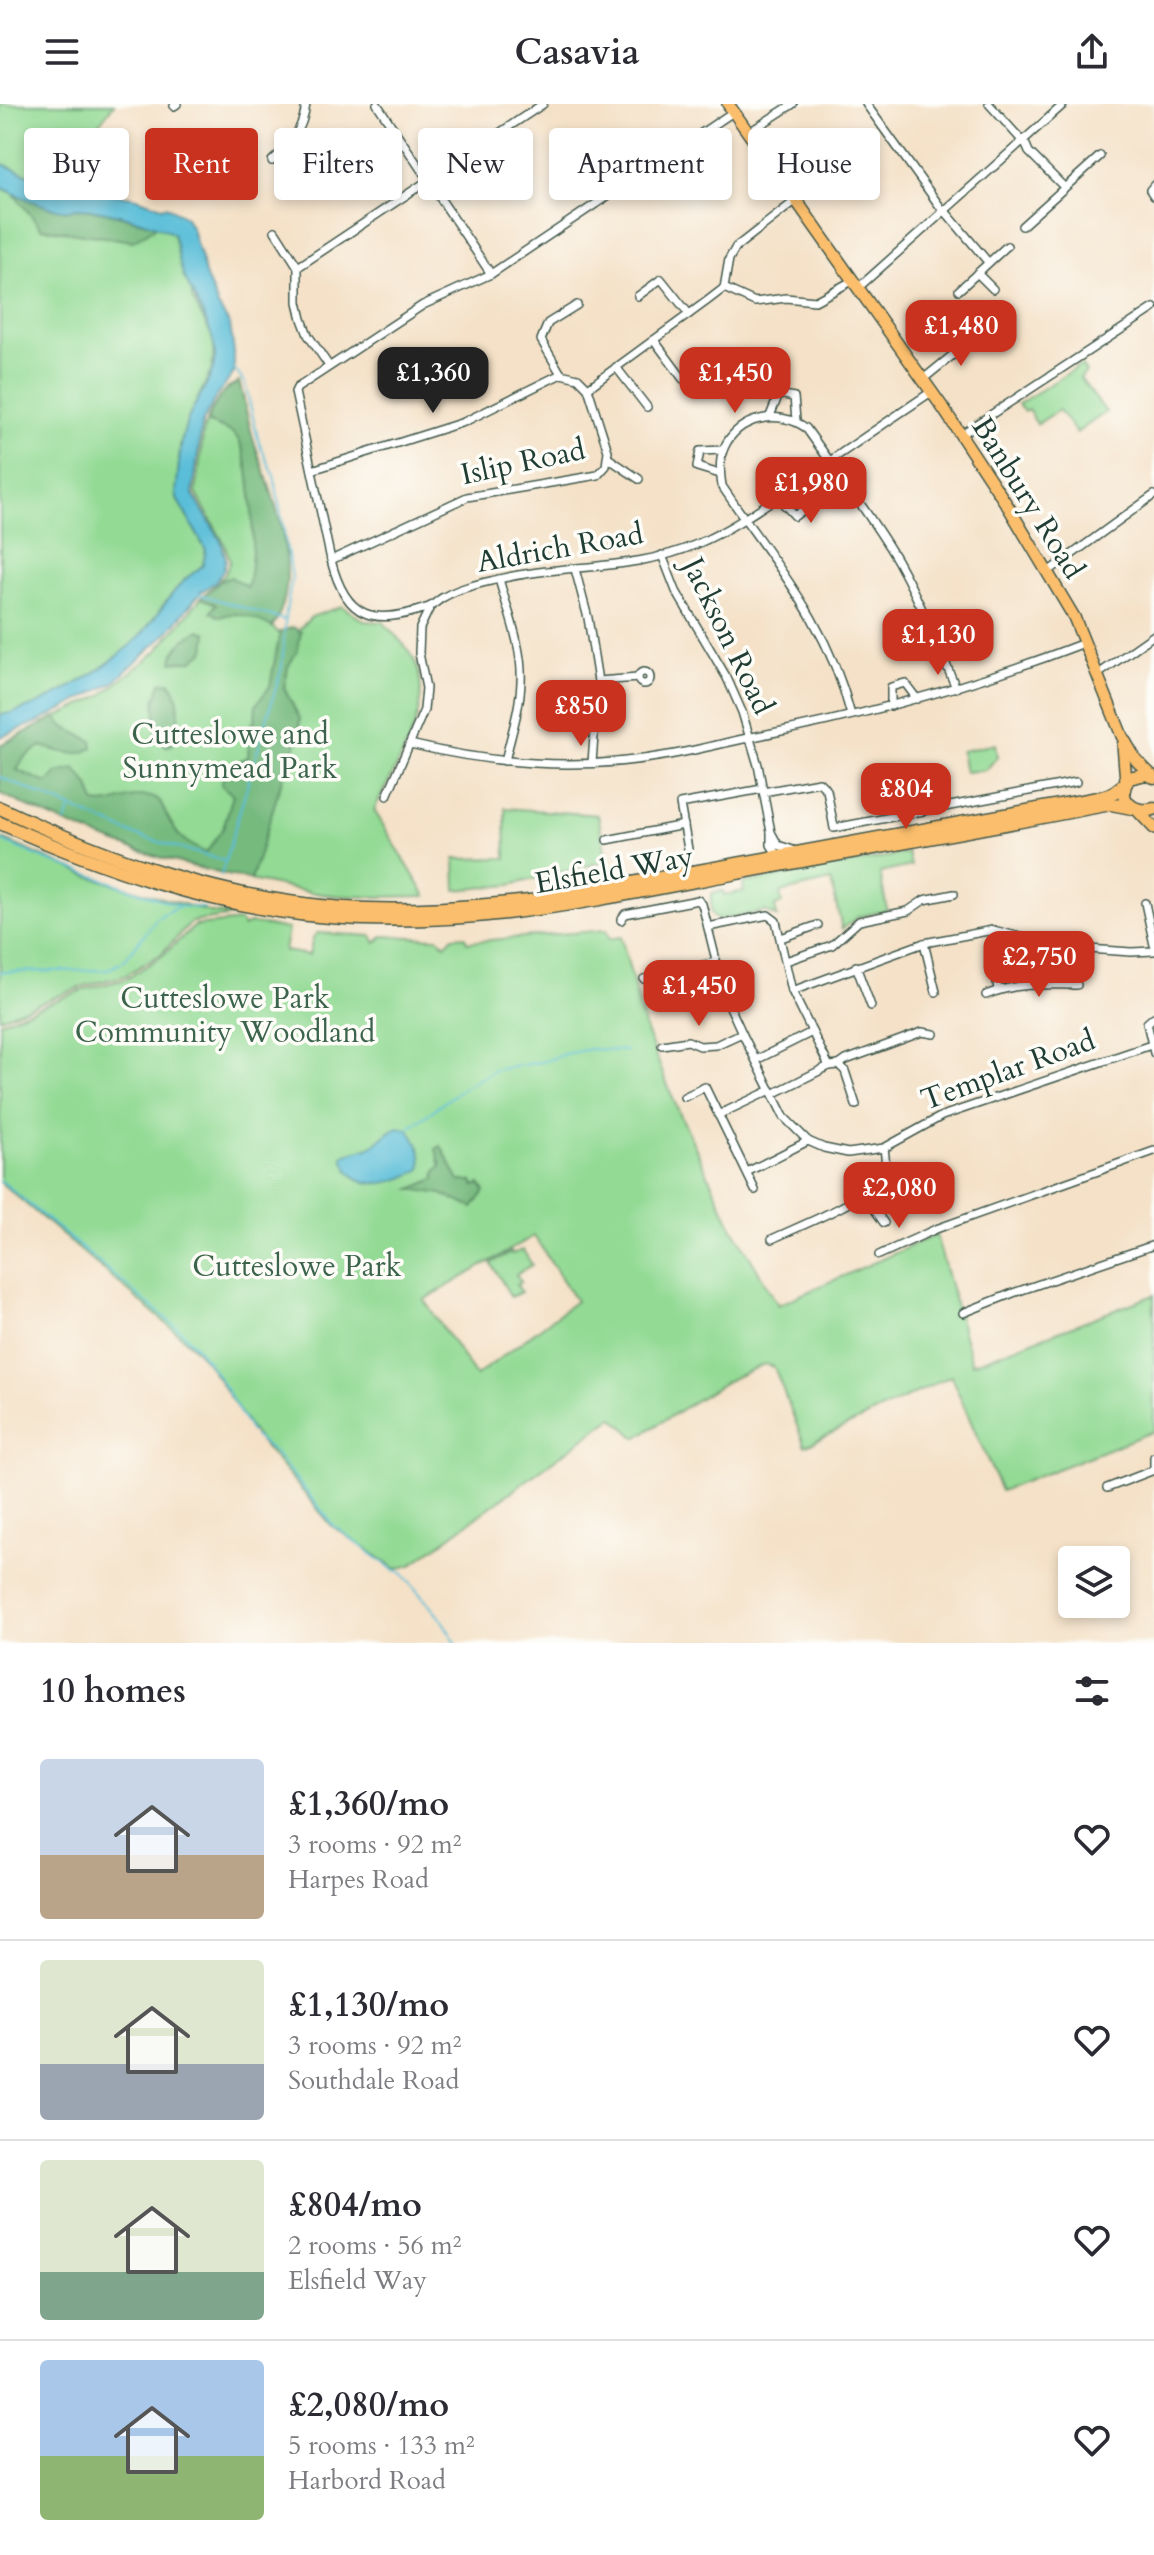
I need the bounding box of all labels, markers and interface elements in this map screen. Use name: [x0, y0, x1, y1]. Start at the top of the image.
text: Casavia: [514, 28, 640, 77]
icon: menu: [40, 30, 84, 74]
icon: share: [1070, 30, 1114, 74]
chip: Buy: [24, 128, 129, 200]
chip: Rent: [145, 128, 258, 200]
chip: Filters: [274, 128, 402, 200]
chip: New: [418, 128, 533, 200]
chip: Apartment: [549, 128, 732, 200]
chip: House: [748, 128, 880, 200]
pin: £1,480: [896, 300, 1026, 368]
text: £1,480: [924, 308, 998, 343]
pin: £1,360: [368, 347, 498, 415]
pin: £1,450: [670, 347, 800, 415]
text: £1,360: [396, 355, 470, 390]
text: £1,450: [698, 355, 772, 390]
street label: Banbury Road: [962, 409, 1094, 587]
street label: Islip Road: [457, 429, 589, 495]
pin: £1,980: [746, 457, 876, 525]
text: £1,980: [774, 465, 848, 500]
street label: Aldrich Road: [473, 513, 647, 583]
street label: Jackson Road: [671, 547, 784, 721]
pin: £1,130: [873, 609, 1003, 677]
text: £1,130: [901, 617, 975, 652]
pin: £850: [534, 680, 628, 748]
text: £850: [554, 688, 608, 723]
park label: Cutteslowe and Sunnymead Park: [122, 714, 338, 789]
pin: £804: [859, 763, 953, 831]
text: £804: [879, 771, 933, 806]
street label: Elsfield Way: [532, 836, 697, 904]
pin: £2,750: [974, 931, 1104, 999]
text: £2,750: [1002, 939, 1076, 974]
pin: £1,450: [634, 960, 764, 1028]
text: £1,450: [662, 968, 736, 1003]
park label: Cutteslowe Park Community Woodland: [75, 978, 375, 1053]
street label: Templar Road: [915, 1020, 1101, 1120]
pin: £2,080: [834, 1162, 964, 1230]
text: £2,080: [862, 1170, 936, 1205]
park label: Cutteslowe Park: [192, 1246, 402, 1287]
map controls: [1058, 1546, 1130, 1618]
button: layers: [1058, 1546, 1130, 1618]
text: 10 homes: [40, 1668, 186, 1714]
icon: filters: [1070, 1669, 1114, 1713]
text: £1,360/mo: [288, 1781, 449, 1827]
icon: home: [104, 1791, 200, 1887]
icon: heart: [1070, 1817, 1114, 1861]
text: 3 rooms · 92 m²: [288, 1827, 461, 1862]
text: Harpes Road: [288, 1862, 429, 1897]
text: £1,130/mo: [288, 1982, 449, 2028]
icon: home: [104, 1992, 200, 2088]
icon: heart: [1070, 2018, 1114, 2062]
text: 3 rooms · 92 m²: [288, 2028, 461, 2063]
text: Southdale Road: [288, 2063, 459, 2098]
text: £804/mo: [288, 2182, 422, 2228]
icon: home: [104, 2192, 200, 2288]
icon: heart: [1070, 2218, 1114, 2262]
text: 2 rooms · 56 m²: [288, 2228, 461, 2263]
text: Elsfield Way: [288, 2263, 427, 2298]
text: £2,080/mo: [288, 2382, 449, 2428]
icon: home: [104, 2392, 200, 2488]
icon: heart: [1070, 2418, 1114, 2462]
text: 5 rooms · 133 m²: [288, 2428, 475, 2463]
text: Harbord Road: [288, 2463, 446, 2498]

